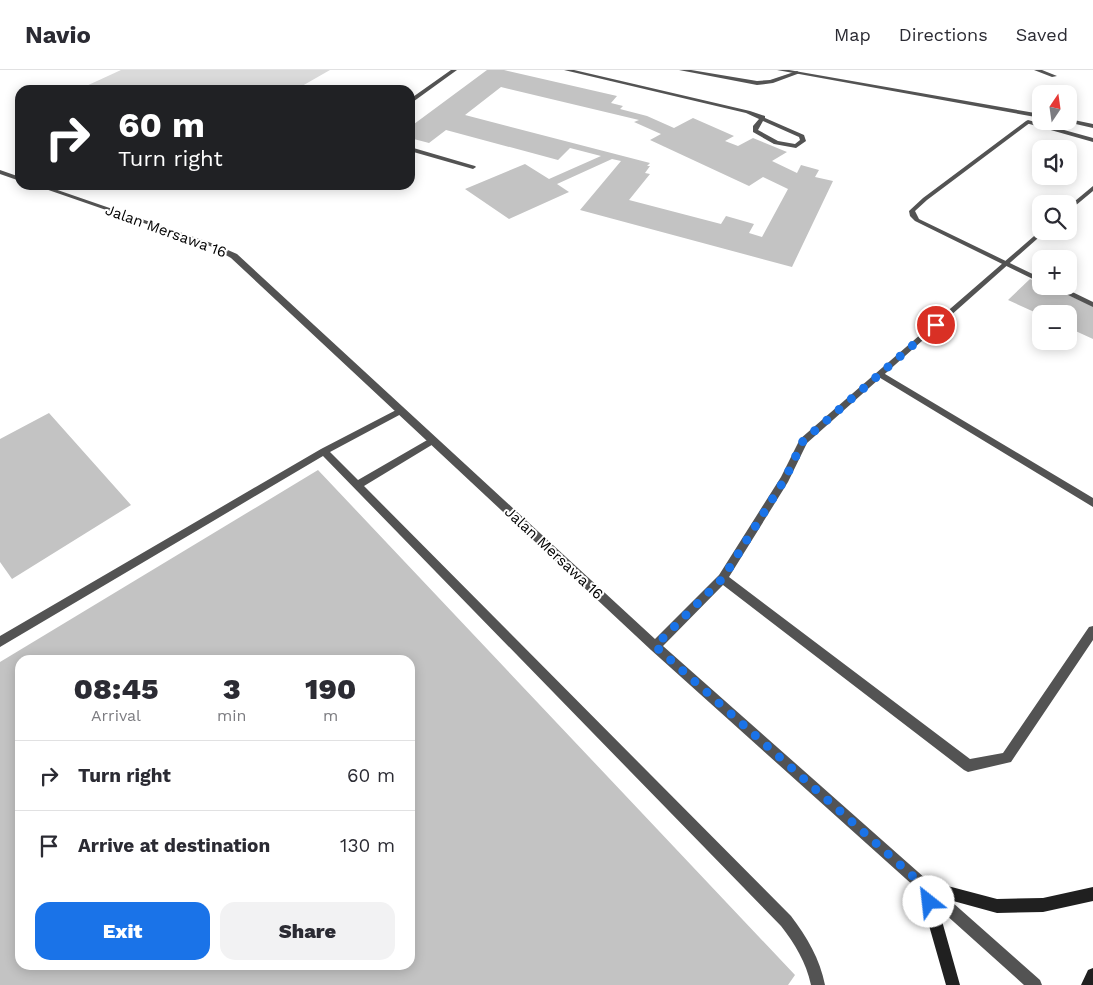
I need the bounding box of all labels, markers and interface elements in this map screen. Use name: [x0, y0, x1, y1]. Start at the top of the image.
text: Navio: [25, 21, 91, 49]
text: Map: [834, 24, 871, 45]
text: Directions: [899, 24, 988, 45]
text: Saved: [1016, 24, 1068, 45]
north arrow: [1032, 85, 1078, 130]
map controls: [1032, 85, 1077, 350]
text: 60 m: [118, 104, 205, 146]
icon: right: [35, 105, 100, 170]
button: sound: [1032, 140, 1077, 185]
text: Turn right: [118, 146, 223, 171]
button: search: [1032, 195, 1077, 240]
street label: Jalan Mersawa 16: [103, 201, 229, 261]
button: +: [1032, 250, 1077, 295]
pin: [915, 304, 957, 346]
button: −: [1032, 305, 1077, 350]
icon: arrive: [922, 311, 950, 339]
street label: Jalan Mersawa 16: [501, 503, 607, 603]
text: 08:45: [74, 671, 158, 706]
text: 3: [223, 671, 241, 706]
text: 190: [305, 671, 356, 706]
text: Arrival: [91, 706, 141, 725]
text: min: [217, 706, 246, 725]
text: m: [323, 706, 338, 725]
icon: right: [35, 762, 63, 790]
text: Turn right: [78, 764, 171, 787]
text: 60 m: [347, 764, 395, 787]
icon: arrive: [35, 832, 63, 860]
text: Arrive at destination: [78, 834, 270, 857]
text: 130 m: [340, 834, 395, 857]
position arrow: [902, 875, 954, 927]
button: Exit: [35, 902, 210, 960]
button: Share: [220, 902, 395, 960]

